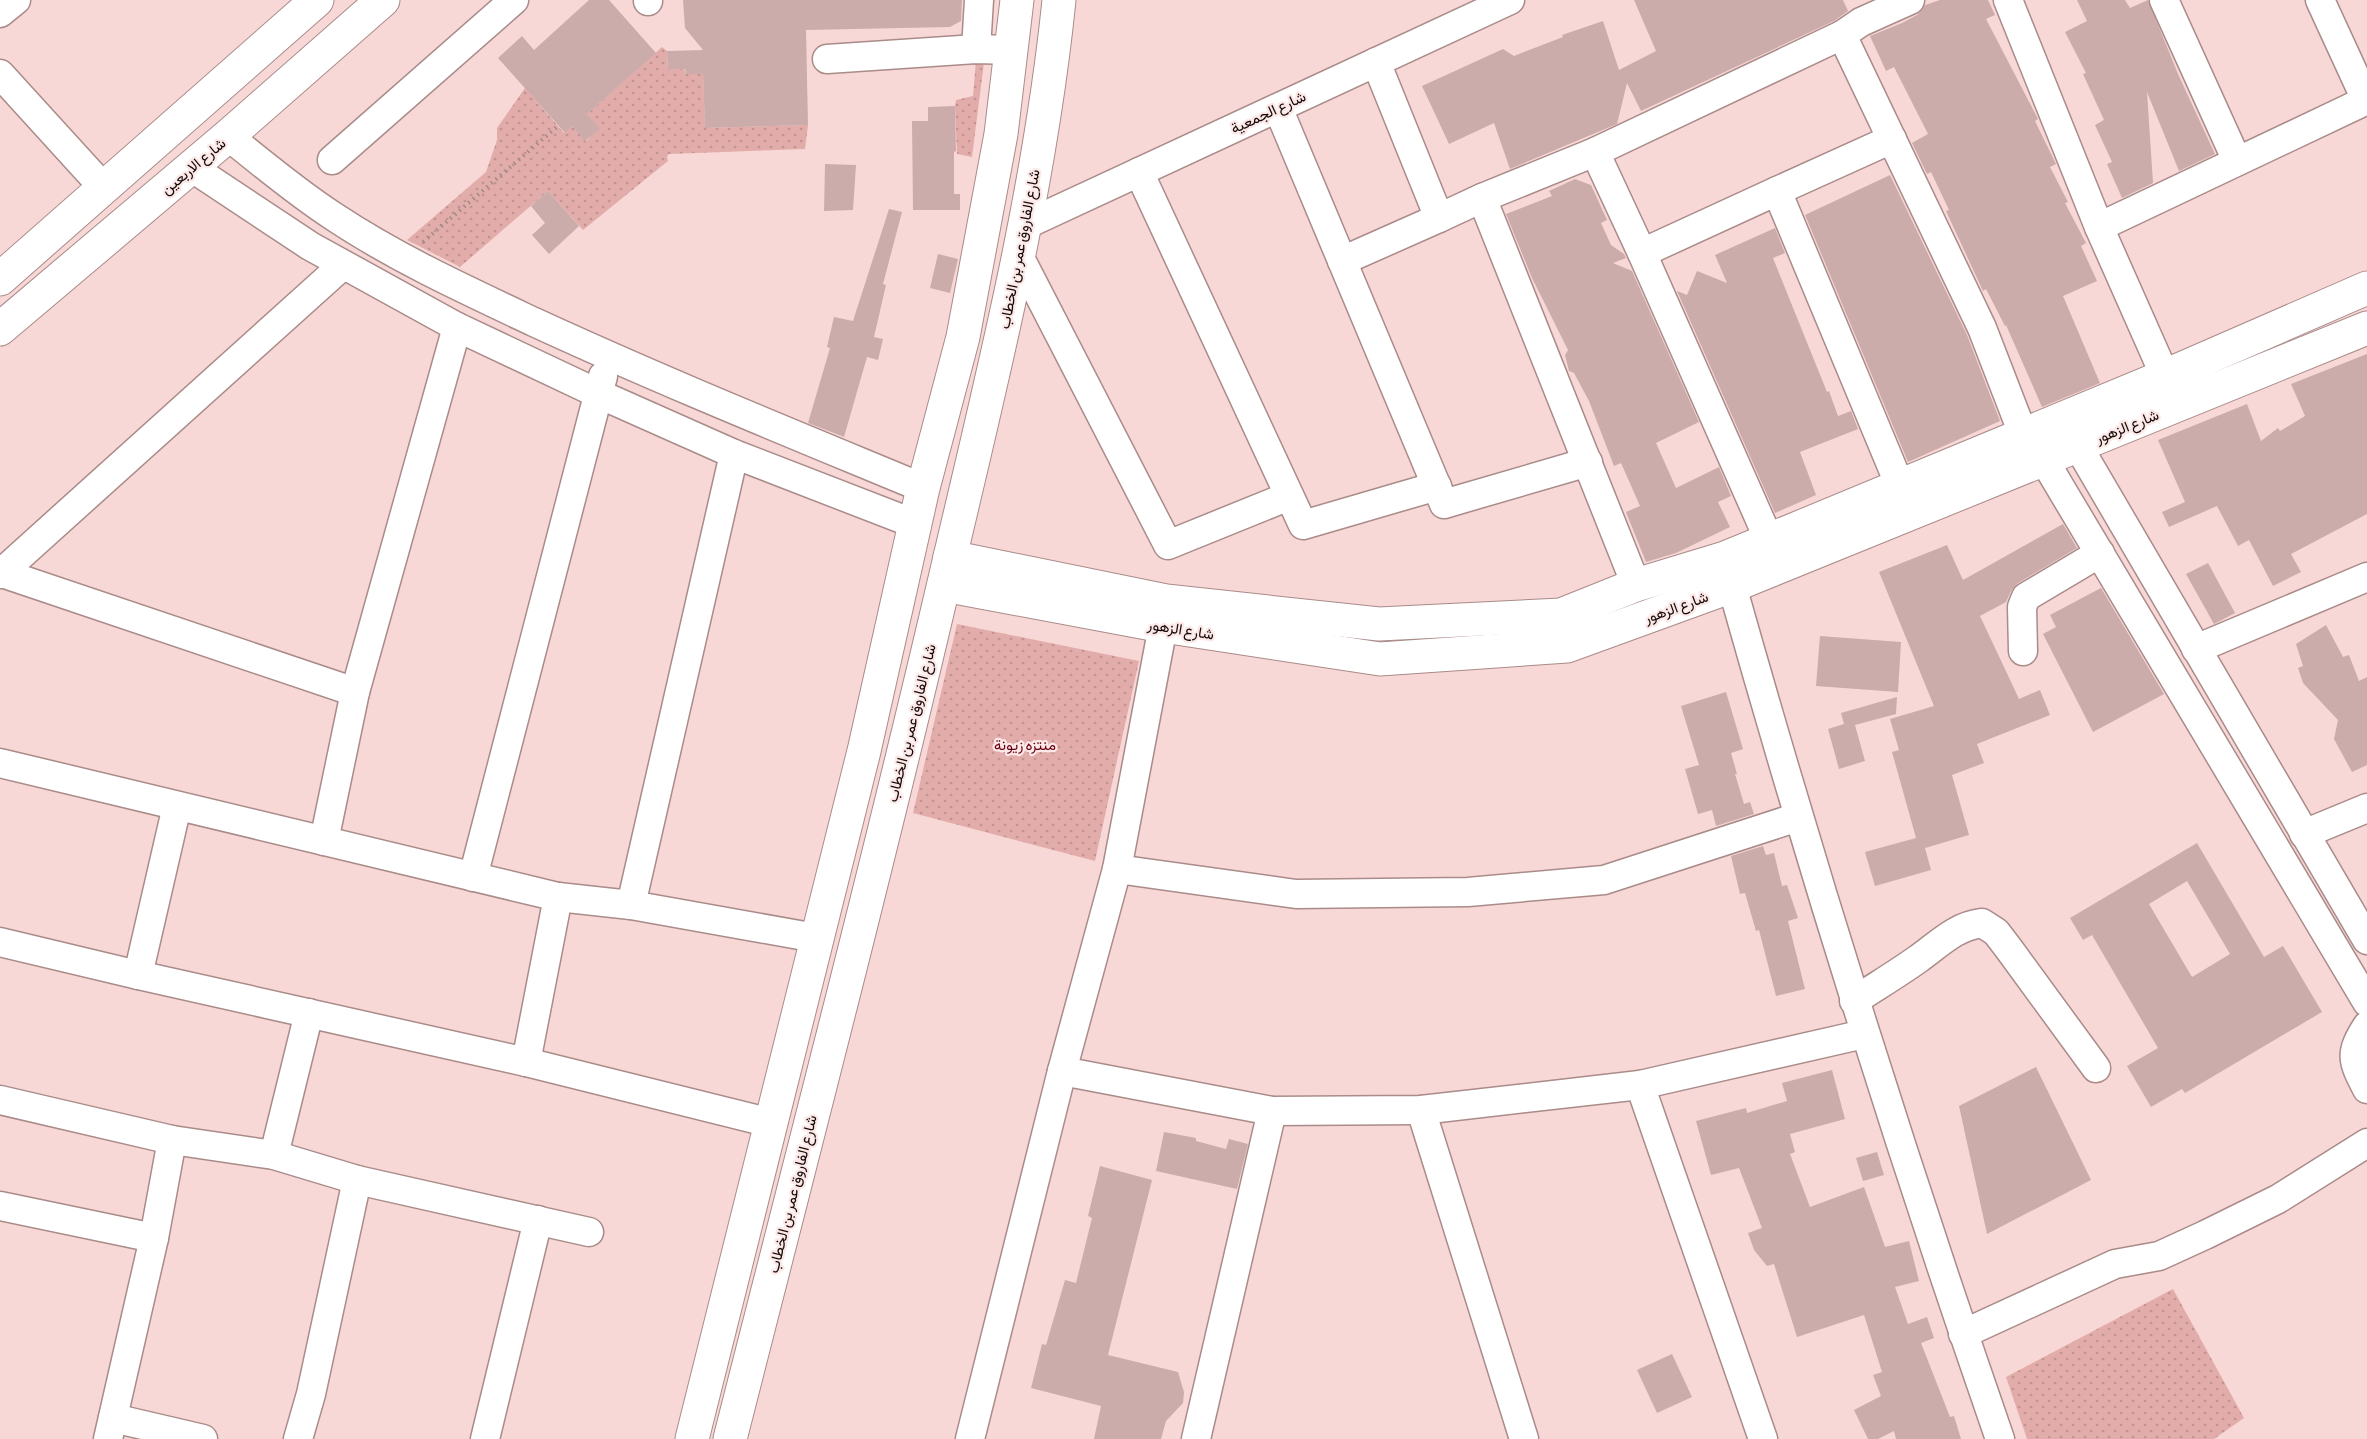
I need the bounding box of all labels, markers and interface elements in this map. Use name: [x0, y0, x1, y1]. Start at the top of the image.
street label: شارع الجمعية: [1228, 87, 1310, 139]
street label: شارع الاربعين: [157, 134, 231, 200]
street label: شارع الفاروق عمر بن الخطاب: [995, 168, 1046, 331]
street label: شارع الزهور: [2092, 406, 2162, 450]
street label: شارع الزهور: [1641, 588, 1712, 630]
street label: شارع الزهور: [1145, 615, 1216, 646]
street label: شارع الفاروق عمر بن الخطاب: [883, 642, 942, 804]
park label: منتزه زيونة: [994, 736, 1056, 754]
street label: شارع الفاروق عمر بن الخطاب: [764, 1113, 823, 1275]

